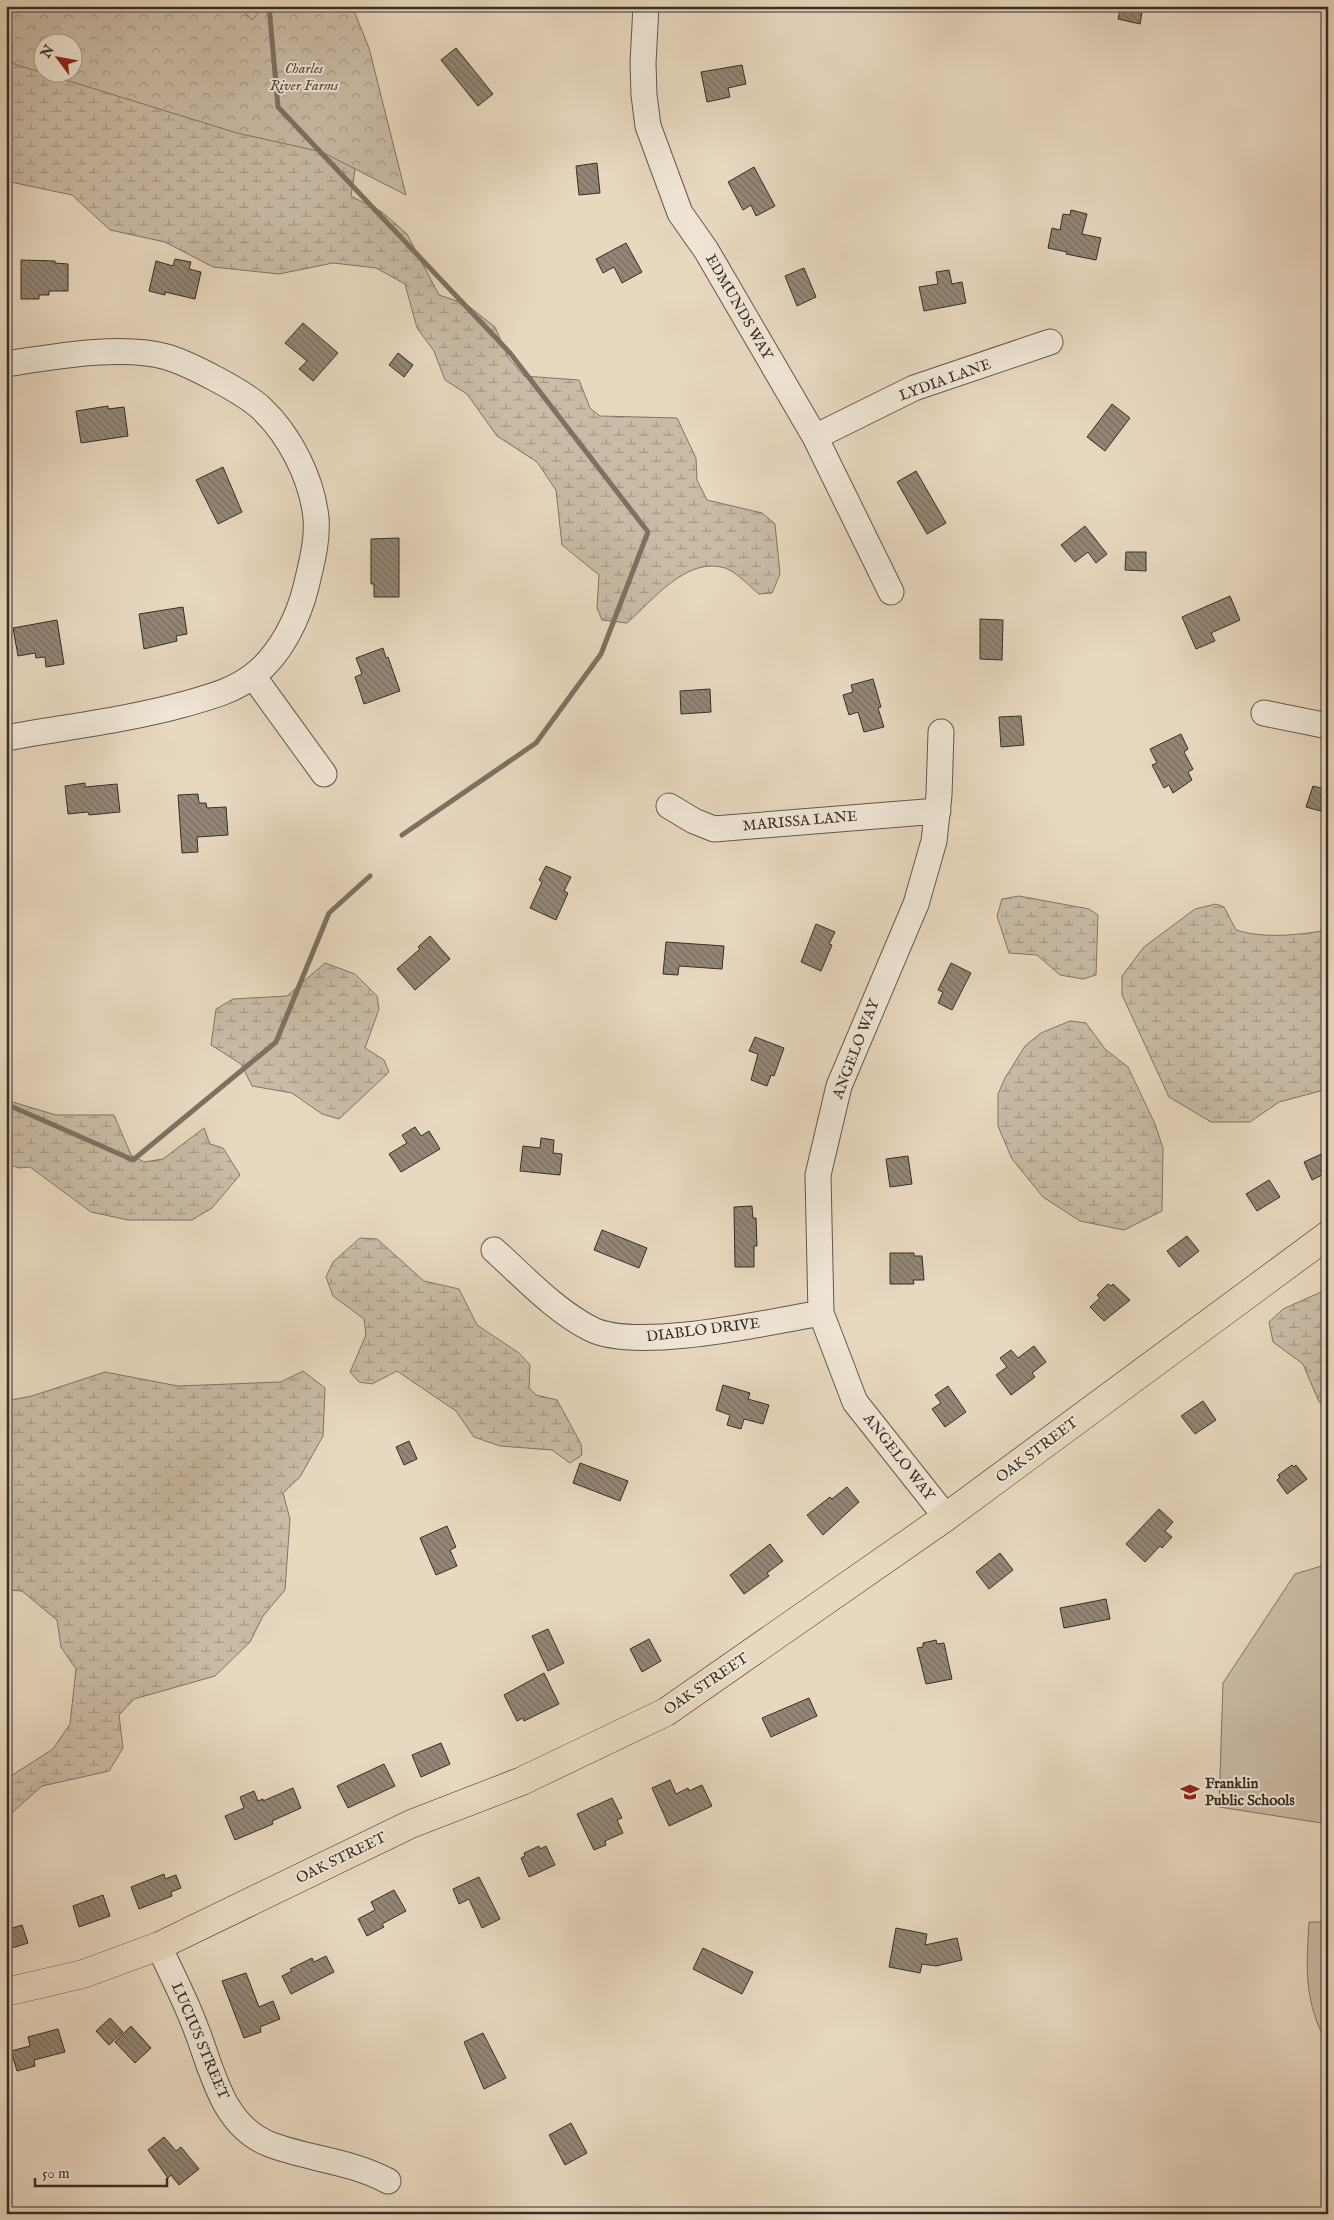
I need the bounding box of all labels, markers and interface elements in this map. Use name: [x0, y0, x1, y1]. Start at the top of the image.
north arrow: [32, 32, 82, 82]
text: N: [36, 42, 59, 62]
park label: Charles River Farms: [270, 59, 339, 95]
street label: EDMUNDS WAY: [701, 251, 777, 364]
street label: LYDIA LANE: [896, 355, 994, 405]
street label: MARISSA LANE: [742, 807, 858, 835]
street label: ANGELO WAY: [828, 996, 884, 1103]
street label: DIABLO DRIVE: [645, 1314, 761, 1346]
street label: ANGELO WAY: [858, 1409, 939, 1505]
street label: OAK STREET: [992, 1413, 1082, 1487]
street label: OAK STREET: [660, 1649, 752, 1719]
place label: Franklin Public Schools: [1205, 1774, 1295, 1810]
school or university icon: Franklin Public Schools: [1179, 1781, 1201, 1803]
street label: OAK STREET: [293, 1828, 389, 1888]
street label: LUCIUS STREET: [167, 1980, 233, 2102]
scale bar: [35, 2155, 168, 2187]
text: 50 m: [42, 2164, 70, 2183]

